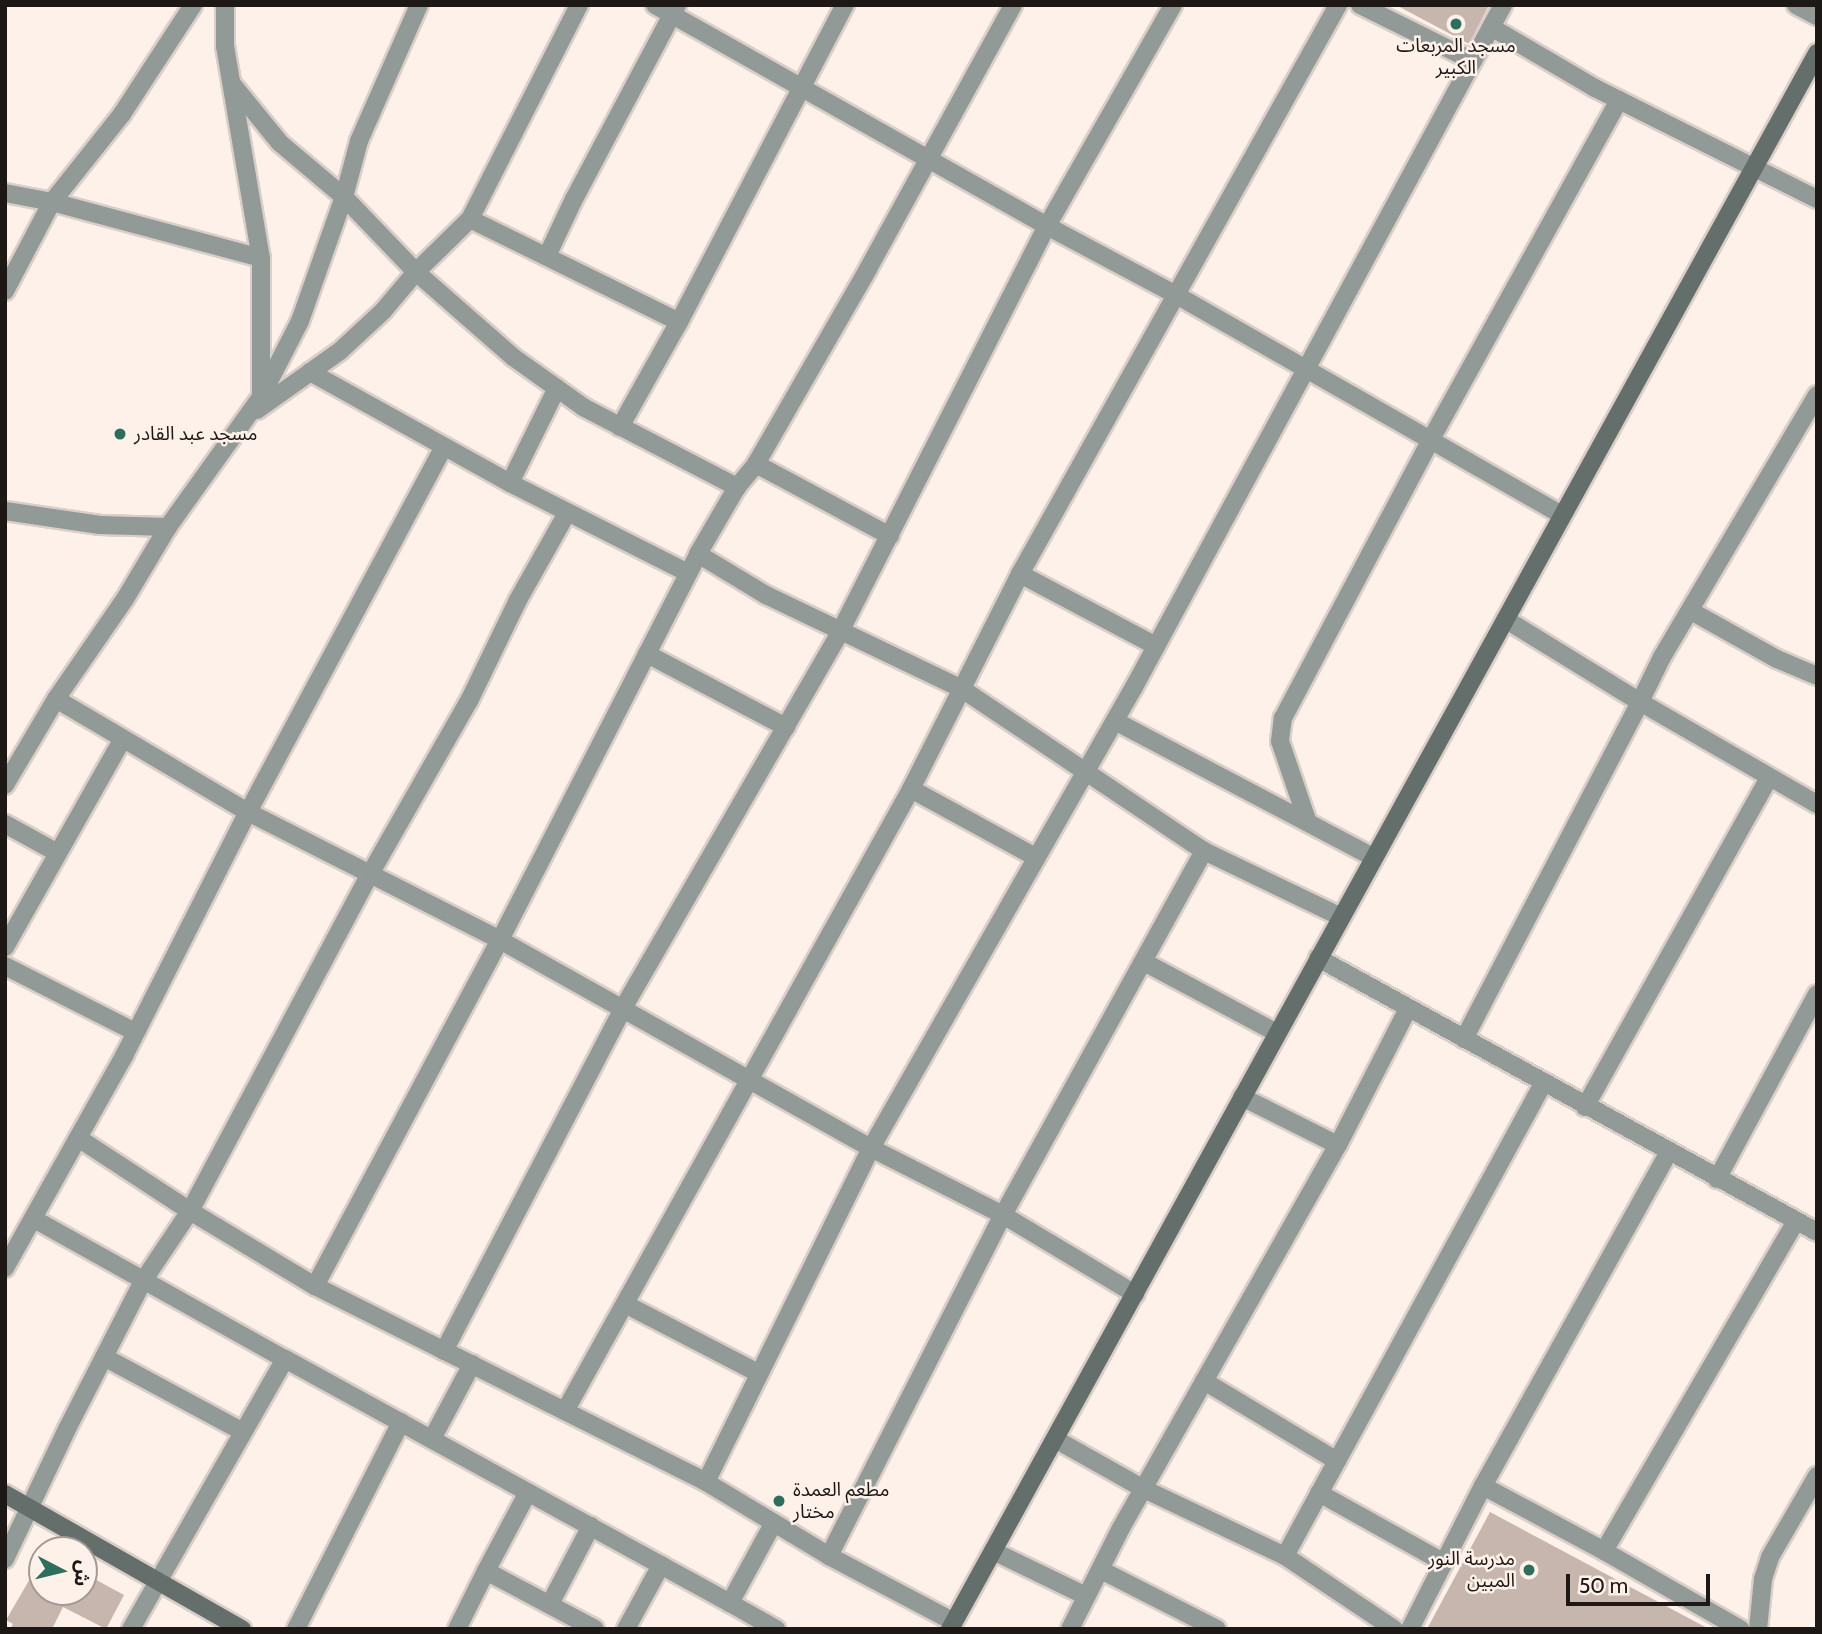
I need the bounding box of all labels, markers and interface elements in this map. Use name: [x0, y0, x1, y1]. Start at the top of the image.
marker: مسجد المربعات الكبير: [1448, 16, 1464, 32]
place label: مسجد المربعات الكبير: [1396, 35, 1516, 79]
place label: مسجد عبد القادر: [134, 423, 257, 445]
marker: مسجد عبد القادر: [112, 426, 128, 442]
place label: مطعم العمدة مختار: [793, 1479, 889, 1523]
marker: مطعم العمدة مختار: [771, 1493, 787, 1509]
north arrow: [28, 1536, 98, 1606]
place label: مدرسة النور المبين: [1428, 1548, 1515, 1592]
text: ش: [69, 1559, 95, 1588]
scale bar: [1570, 1560, 1714, 1604]
marker: مدرسة النور المبين: [1521, 1562, 1537, 1578]
text: 50 m: [1579, 1573, 1628, 1598]

